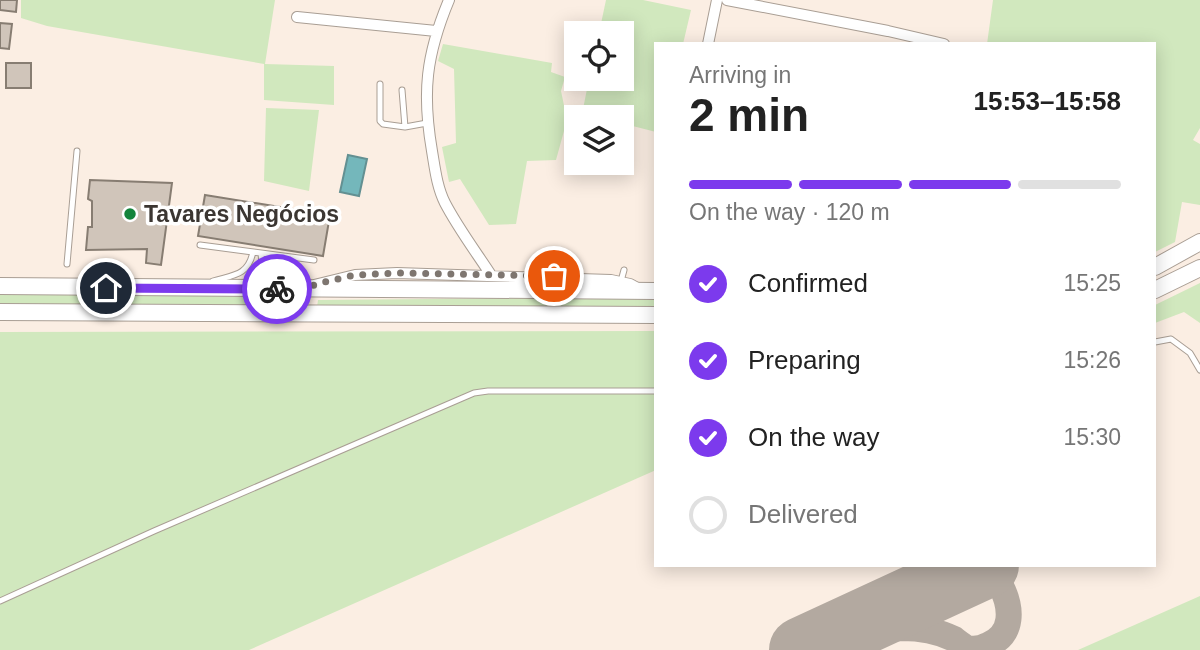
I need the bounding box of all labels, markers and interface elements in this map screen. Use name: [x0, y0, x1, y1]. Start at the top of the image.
map controls: [564, 21, 634, 175]
button: locate: [564, 21, 634, 91]
text: Arriving in: [689, 62, 791, 88]
text: 15:53–15:58: [974, 86, 1121, 116]
text: 2 min: [689, 89, 809, 141]
button: layers: [564, 105, 634, 175]
text: On the way · 120 m: [689, 199, 890, 225]
place label: Tavares Negócios: [144, 201, 339, 227]
marker: Tavares Negócios: [122, 206, 138, 222]
pin: [524, 246, 584, 306]
courier: [242, 254, 312, 324]
icon: bag: [535, 257, 573, 295]
pin: [76, 258, 136, 318]
icon: check: [689, 265, 727, 303]
text: Confirmed: [748, 268, 868, 298]
icon: home: [87, 269, 125, 307]
icon: bike: [258, 270, 296, 308]
text: 15:25: [1063, 270, 1121, 296]
icon: check: [689, 342, 727, 380]
text: Preparing: [748, 345, 861, 375]
text: 15:26: [1063, 347, 1121, 373]
icon: check: [689, 419, 727, 457]
text: On the way: [748, 422, 880, 452]
text: 15:30: [1063, 424, 1121, 450]
text: Delivered: [748, 499, 858, 529]

